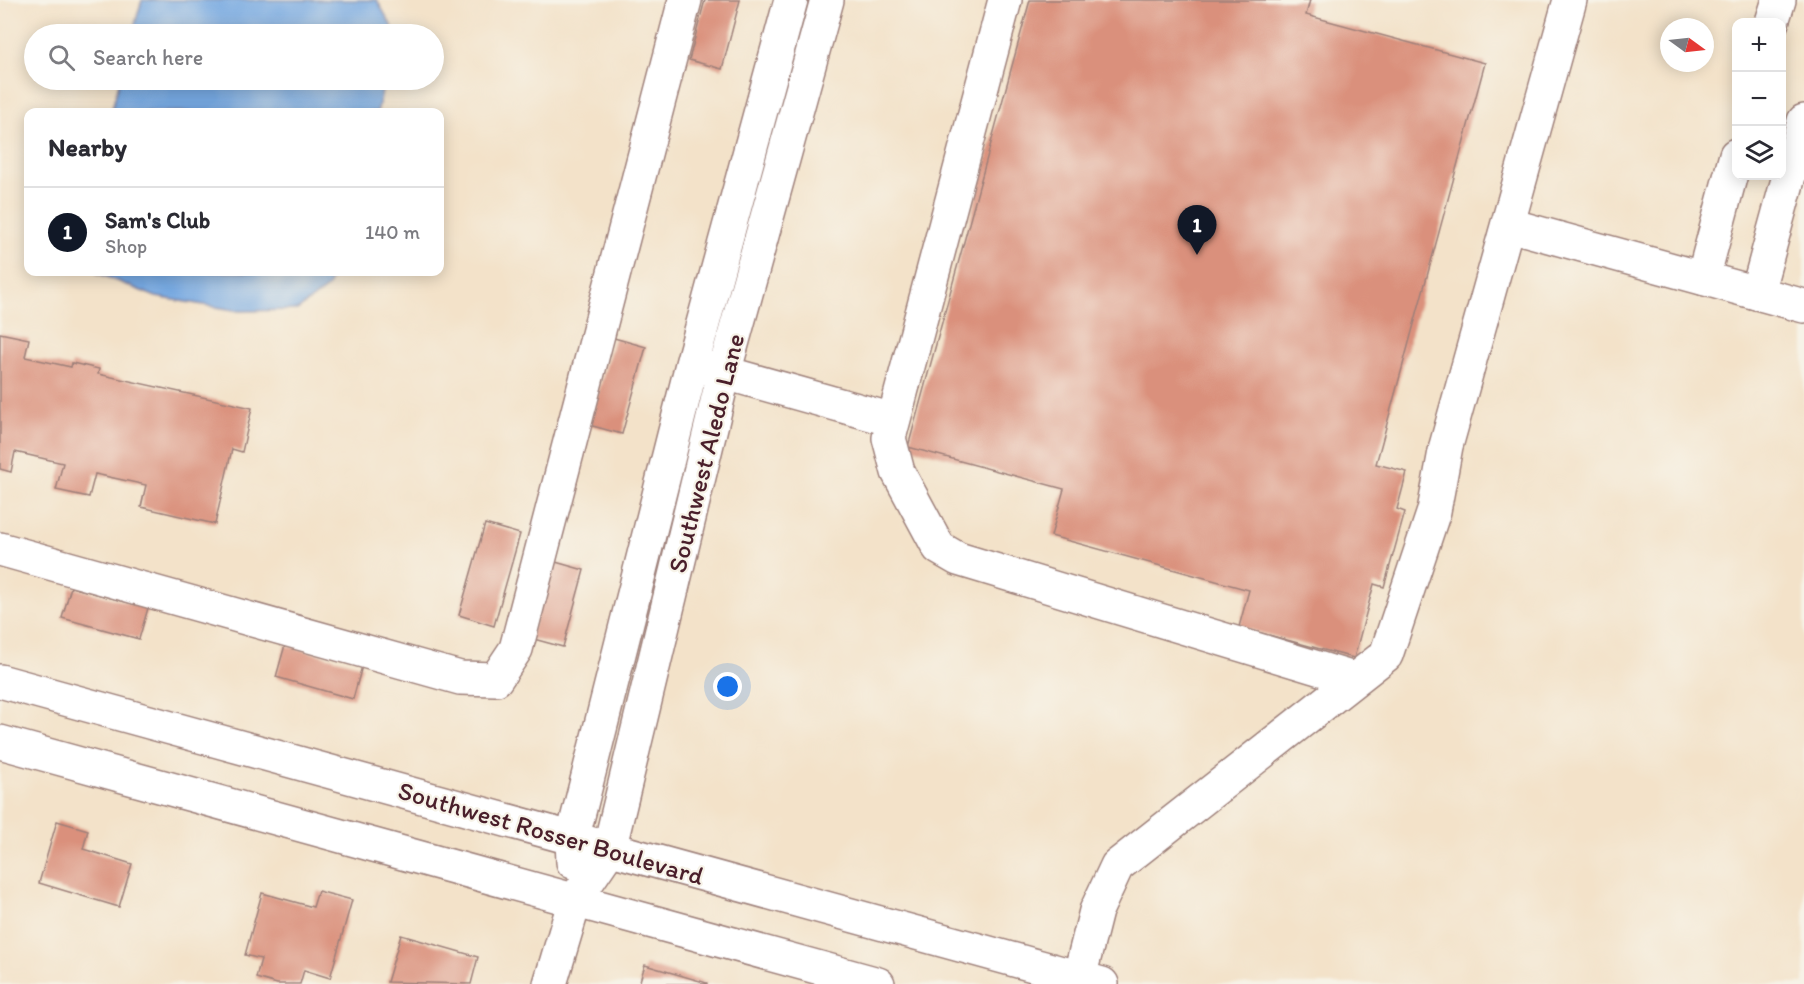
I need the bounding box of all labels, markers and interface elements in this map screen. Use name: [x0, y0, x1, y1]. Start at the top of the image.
north arrow: [1660, 18, 1714, 72]
map controls: [1732, 18, 1786, 180]
button: +: [1732, 18, 1786, 72]
search box: [24, 24, 444, 90]
icon: search: [45, 41, 78, 74]
text: Search here: [93, 44, 203, 71]
button: −: [1732, 72, 1786, 126]
button: layers: [1732, 126, 1786, 180]
text: Nearby: [48, 131, 127, 163]
pin: 1: [1178, 206, 1216, 255]
text: Sam's Club: [105, 207, 210, 234]
text: 1: [63, 220, 72, 244]
text: 140 m: [365, 220, 420, 244]
text: Shop: [105, 234, 147, 258]
street label: Southwest Aledo Lane: [661, 330, 751, 576]
your location: [713, 672, 742, 701]
street label: Southwest Rosser Boulevard: [395, 774, 707, 892]

